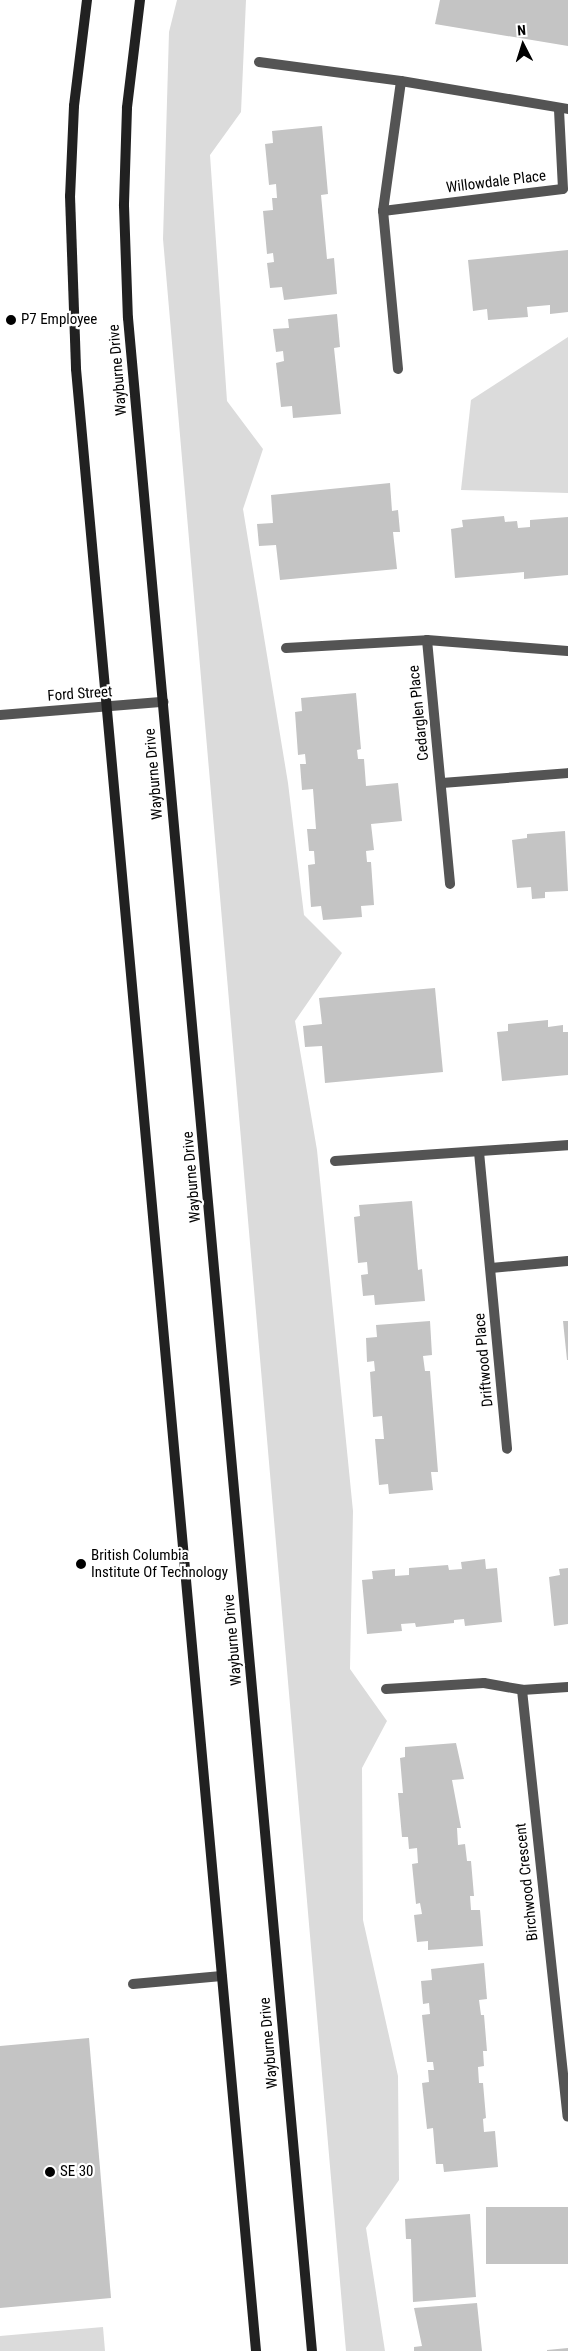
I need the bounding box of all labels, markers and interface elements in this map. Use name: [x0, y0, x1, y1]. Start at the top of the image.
north arrow: [498, 20, 548, 70]
text: N: [517, 22, 527, 38]
street label: Willowdale Place: [445, 167, 547, 197]
place label: P7 Employee: [21, 311, 97, 329]
marker: P7 Employee: [5, 314, 17, 326]
street label: Wayburne Drive: [105, 324, 131, 416]
street label: Cedarglen Place: [405, 664, 433, 762]
street label: Ford Street: [47, 683, 113, 705]
street label: Wayburne Drive: [141, 728, 167, 820]
street label: Wayburne Drive: [179, 1131, 205, 1223]
street label: Driftwood Place: [471, 1312, 497, 1408]
place label: British Columbia Institute Of Technology: [91, 1546, 228, 1581]
marker: British Columbia Institute Of Technology: [75, 1558, 87, 1570]
street label: Wayburne Drive: [220, 1594, 246, 1686]
street label: Birchwood Crescent: [512, 1822, 542, 1942]
street label: Wayburne Drive: [256, 1997, 282, 2089]
place label: SE 30: [60, 2163, 93, 2181]
marker: SE 30: [44, 2166, 56, 2178]

